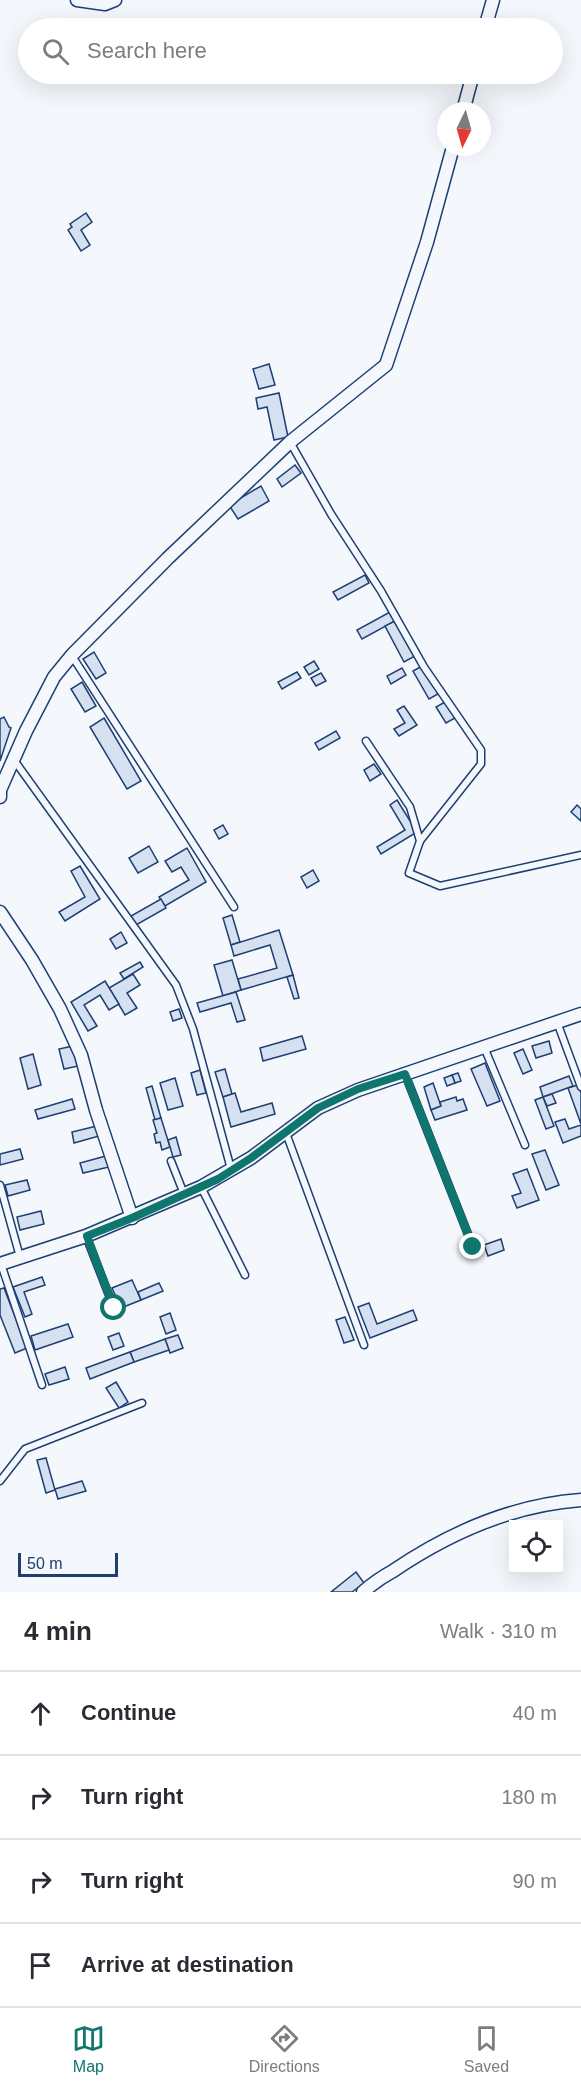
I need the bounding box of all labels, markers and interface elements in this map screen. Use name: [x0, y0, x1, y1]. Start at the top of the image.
search box: [18, 18, 563, 84]
icon: search: [39, 35, 72, 68]
text: Search here: [87, 38, 207, 63]
north arrow: [437, 102, 491, 156]
route end: [459, 1233, 485, 1259]
route start: [100, 1294, 126, 1320]
map controls: [509, 1520, 563, 1574]
button: locate: [509, 1520, 563, 1574]
scale bar: [18, 1550, 118, 1578]
text: 50 m: [27, 1555, 63, 1572]
text: 4 min: [24, 1616, 92, 1646]
text: Walk · 310 m: [440, 1620, 557, 1642]
icon: ahead: [24, 1697, 57, 1730]
text: Continue: [81, 1700, 176, 1725]
text: 40 m: [513, 1702, 557, 1724]
icon: right: [24, 1781, 57, 1814]
text: Turn right: [81, 1784, 183, 1809]
text: 180 m: [501, 1786, 557, 1808]
icon: right: [24, 1865, 57, 1898]
text: Turn right: [81, 1868, 183, 1893]
text: 90 m: [513, 1870, 557, 1892]
icon: arrive: [24, 1949, 57, 1982]
text: Arrive at destination: [81, 1952, 294, 1977]
tab: Map: [72, 2022, 105, 2076]
tab: Directions: [249, 2022, 320, 2076]
tab: Saved: [464, 2022, 509, 2076]

